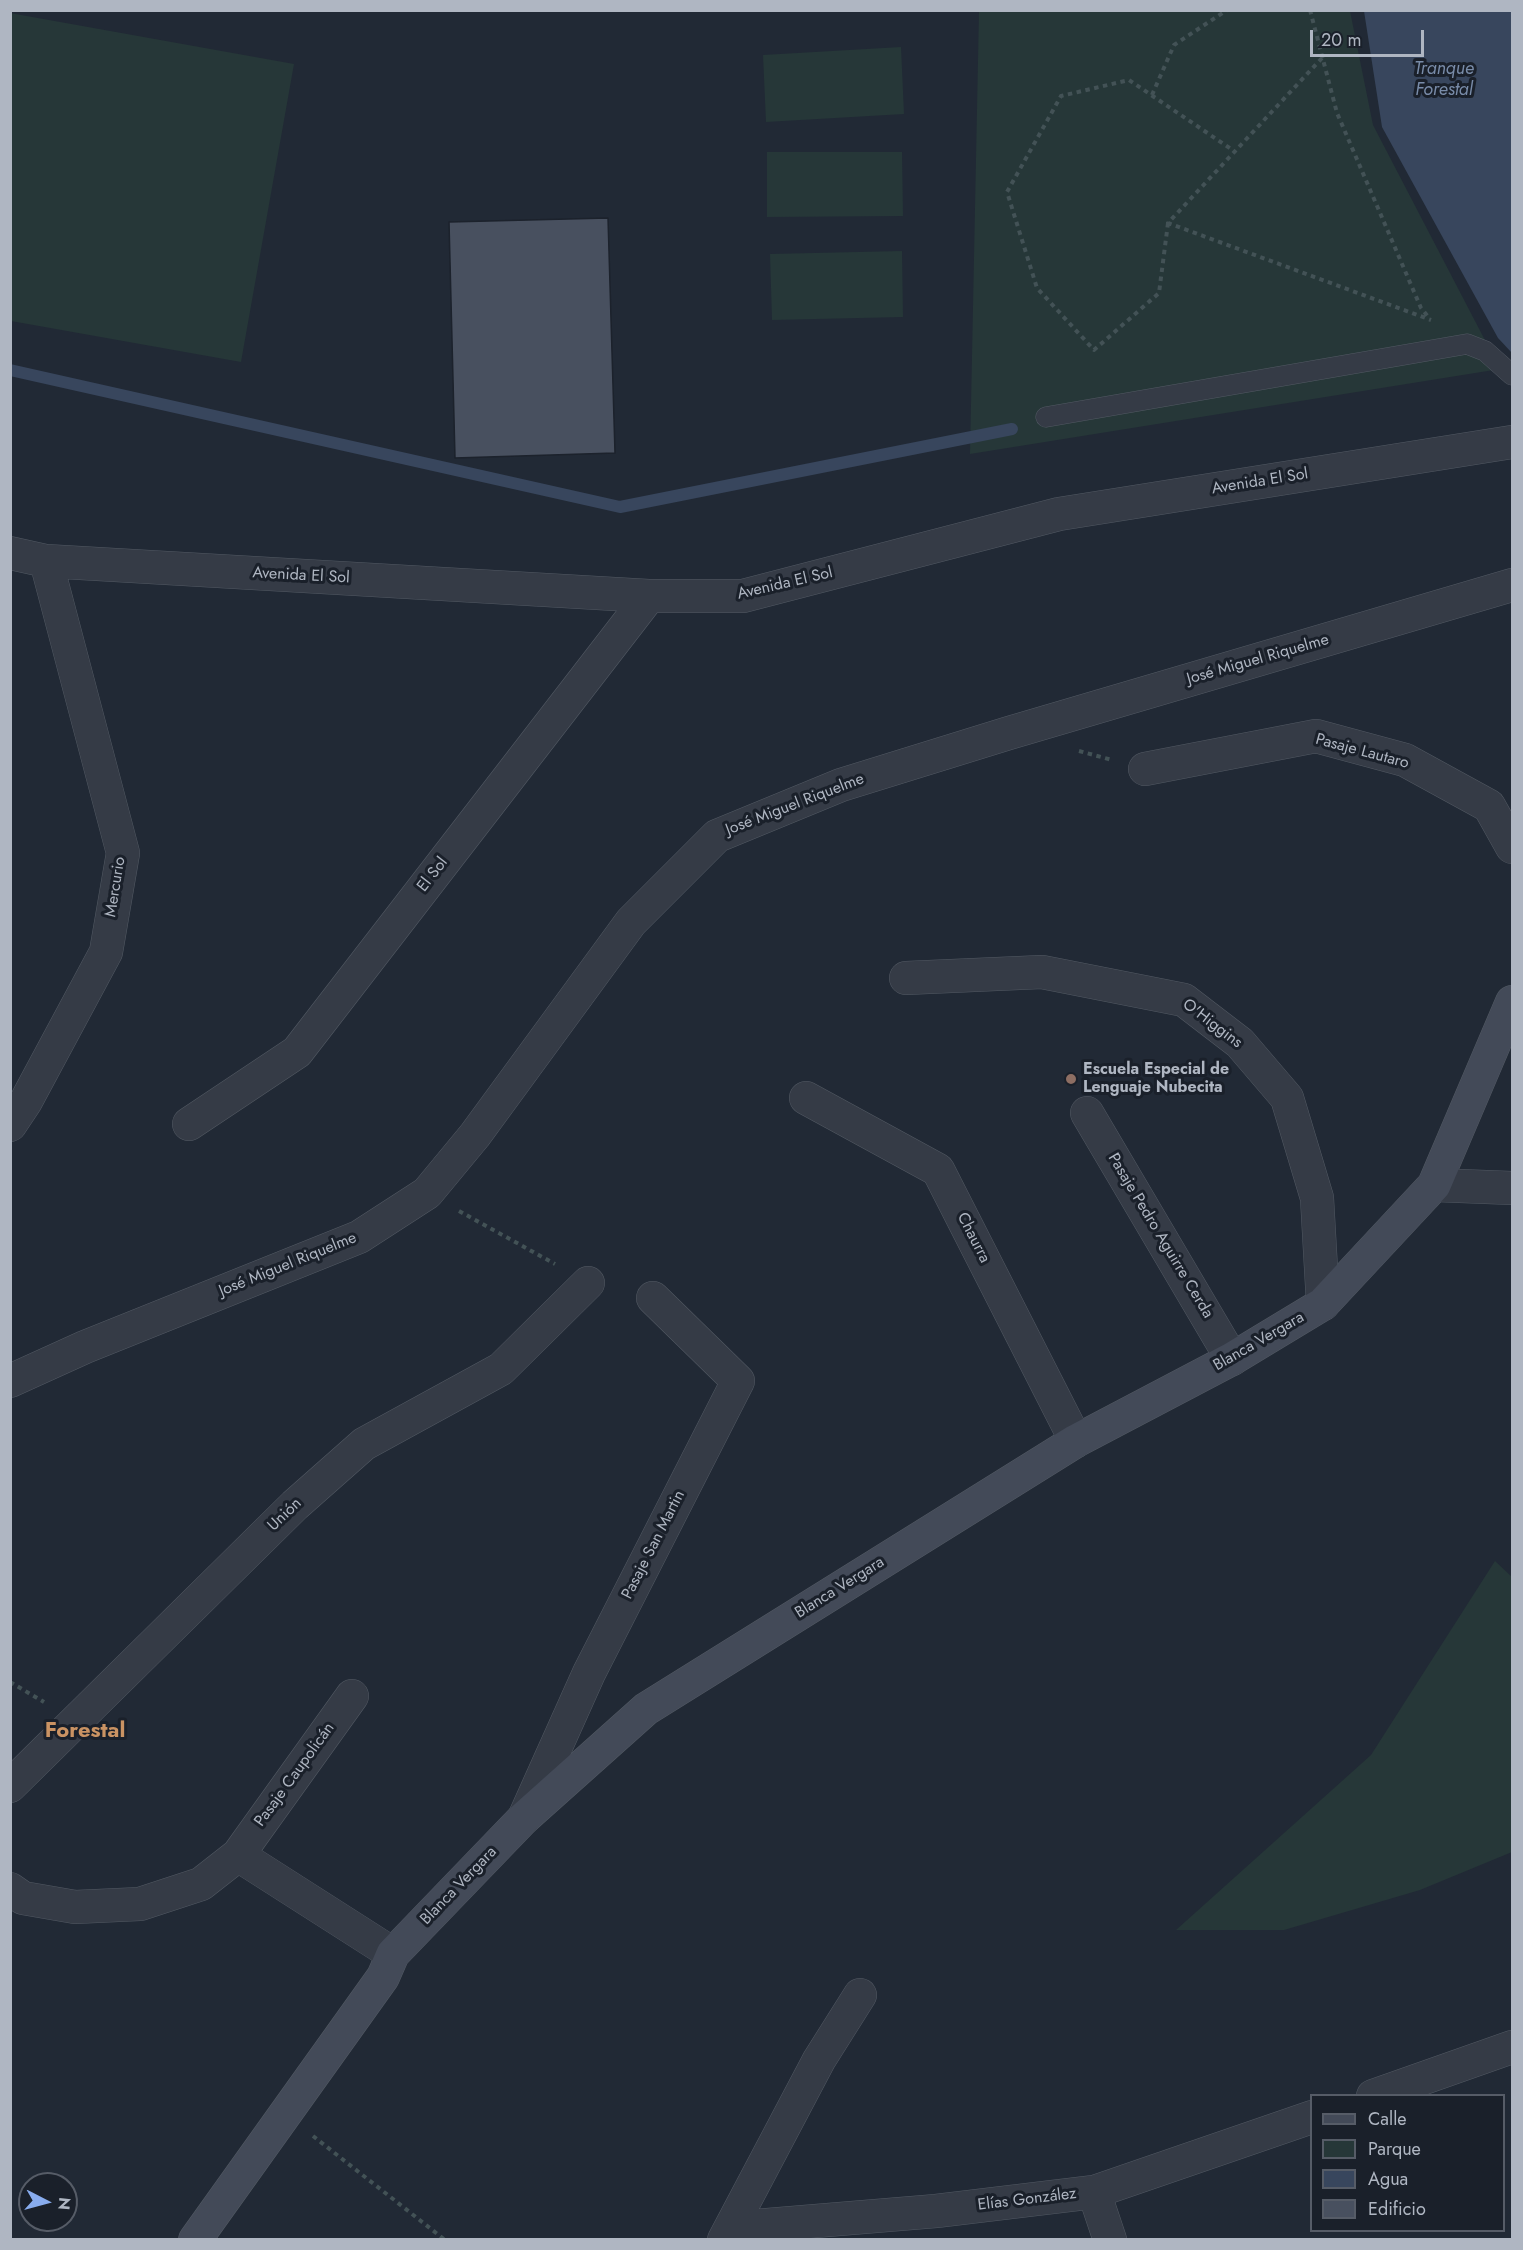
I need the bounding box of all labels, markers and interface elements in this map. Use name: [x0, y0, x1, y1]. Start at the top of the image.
scale bar: [1313, 18, 1427, 56]
text: 20 m: [1321, 27, 1361, 53]
water label: Tranque Forestal: [1414, 59, 1474, 101]
street label: Avenida El Sol: [1210, 465, 1310, 499]
street label: Avenida El Sol: [252, 564, 350, 588]
street label: Avenida El Sol: [735, 564, 835, 604]
street label: José Miguel Riquelme: [1185, 631, 1331, 689]
street label: Pasaje Lautaro: [1313, 730, 1411, 774]
street label: José Miguel Riquelme: [723, 770, 867, 840]
street label: El Sol: [414, 854, 452, 896]
street label: Mercurio: [102, 855, 130, 919]
street label: O'Higgins: [1178, 995, 1246, 1053]
place label: Escuela Especial de Lenguaje Nubecita: [1083, 1060, 1229, 1098]
marker: Escuela Especial de Lenguaje Nubecita: [1064, 1072, 1078, 1086]
street label: Pasaje Pedro Aguirre Cerda: [1103, 1150, 1217, 1322]
street label: Chaurra: [952, 1210, 994, 1266]
street label: José Miguel Riquelme: [216, 1229, 360, 1301]
street label: Blanca Vergara: [1210, 1308, 1308, 1376]
street label: Pasaje San Martin: [618, 1487, 690, 1603]
street label: Unión: [264, 1494, 306, 1536]
street label: Blanca Vergara: [792, 1553, 888, 1623]
district label: Forestal: [45, 1719, 125, 1745]
street label: Pasaje Caupolicán: [251, 1719, 339, 1831]
street label: Blanca Vergara: [417, 1843, 501, 1929]
legend: [1310, 2094, 1505, 2232]
text: Calle: [1368, 2106, 1407, 2132]
text: Parque: [1368, 2136, 1421, 2162]
text: Agua: [1368, 2166, 1408, 2192]
north arrow: [18, 2172, 78, 2232]
street label: Elías González: [977, 2184, 1077, 2216]
text: N: [52, 2196, 77, 2211]
text: Edificio: [1368, 2196, 1426, 2222]

